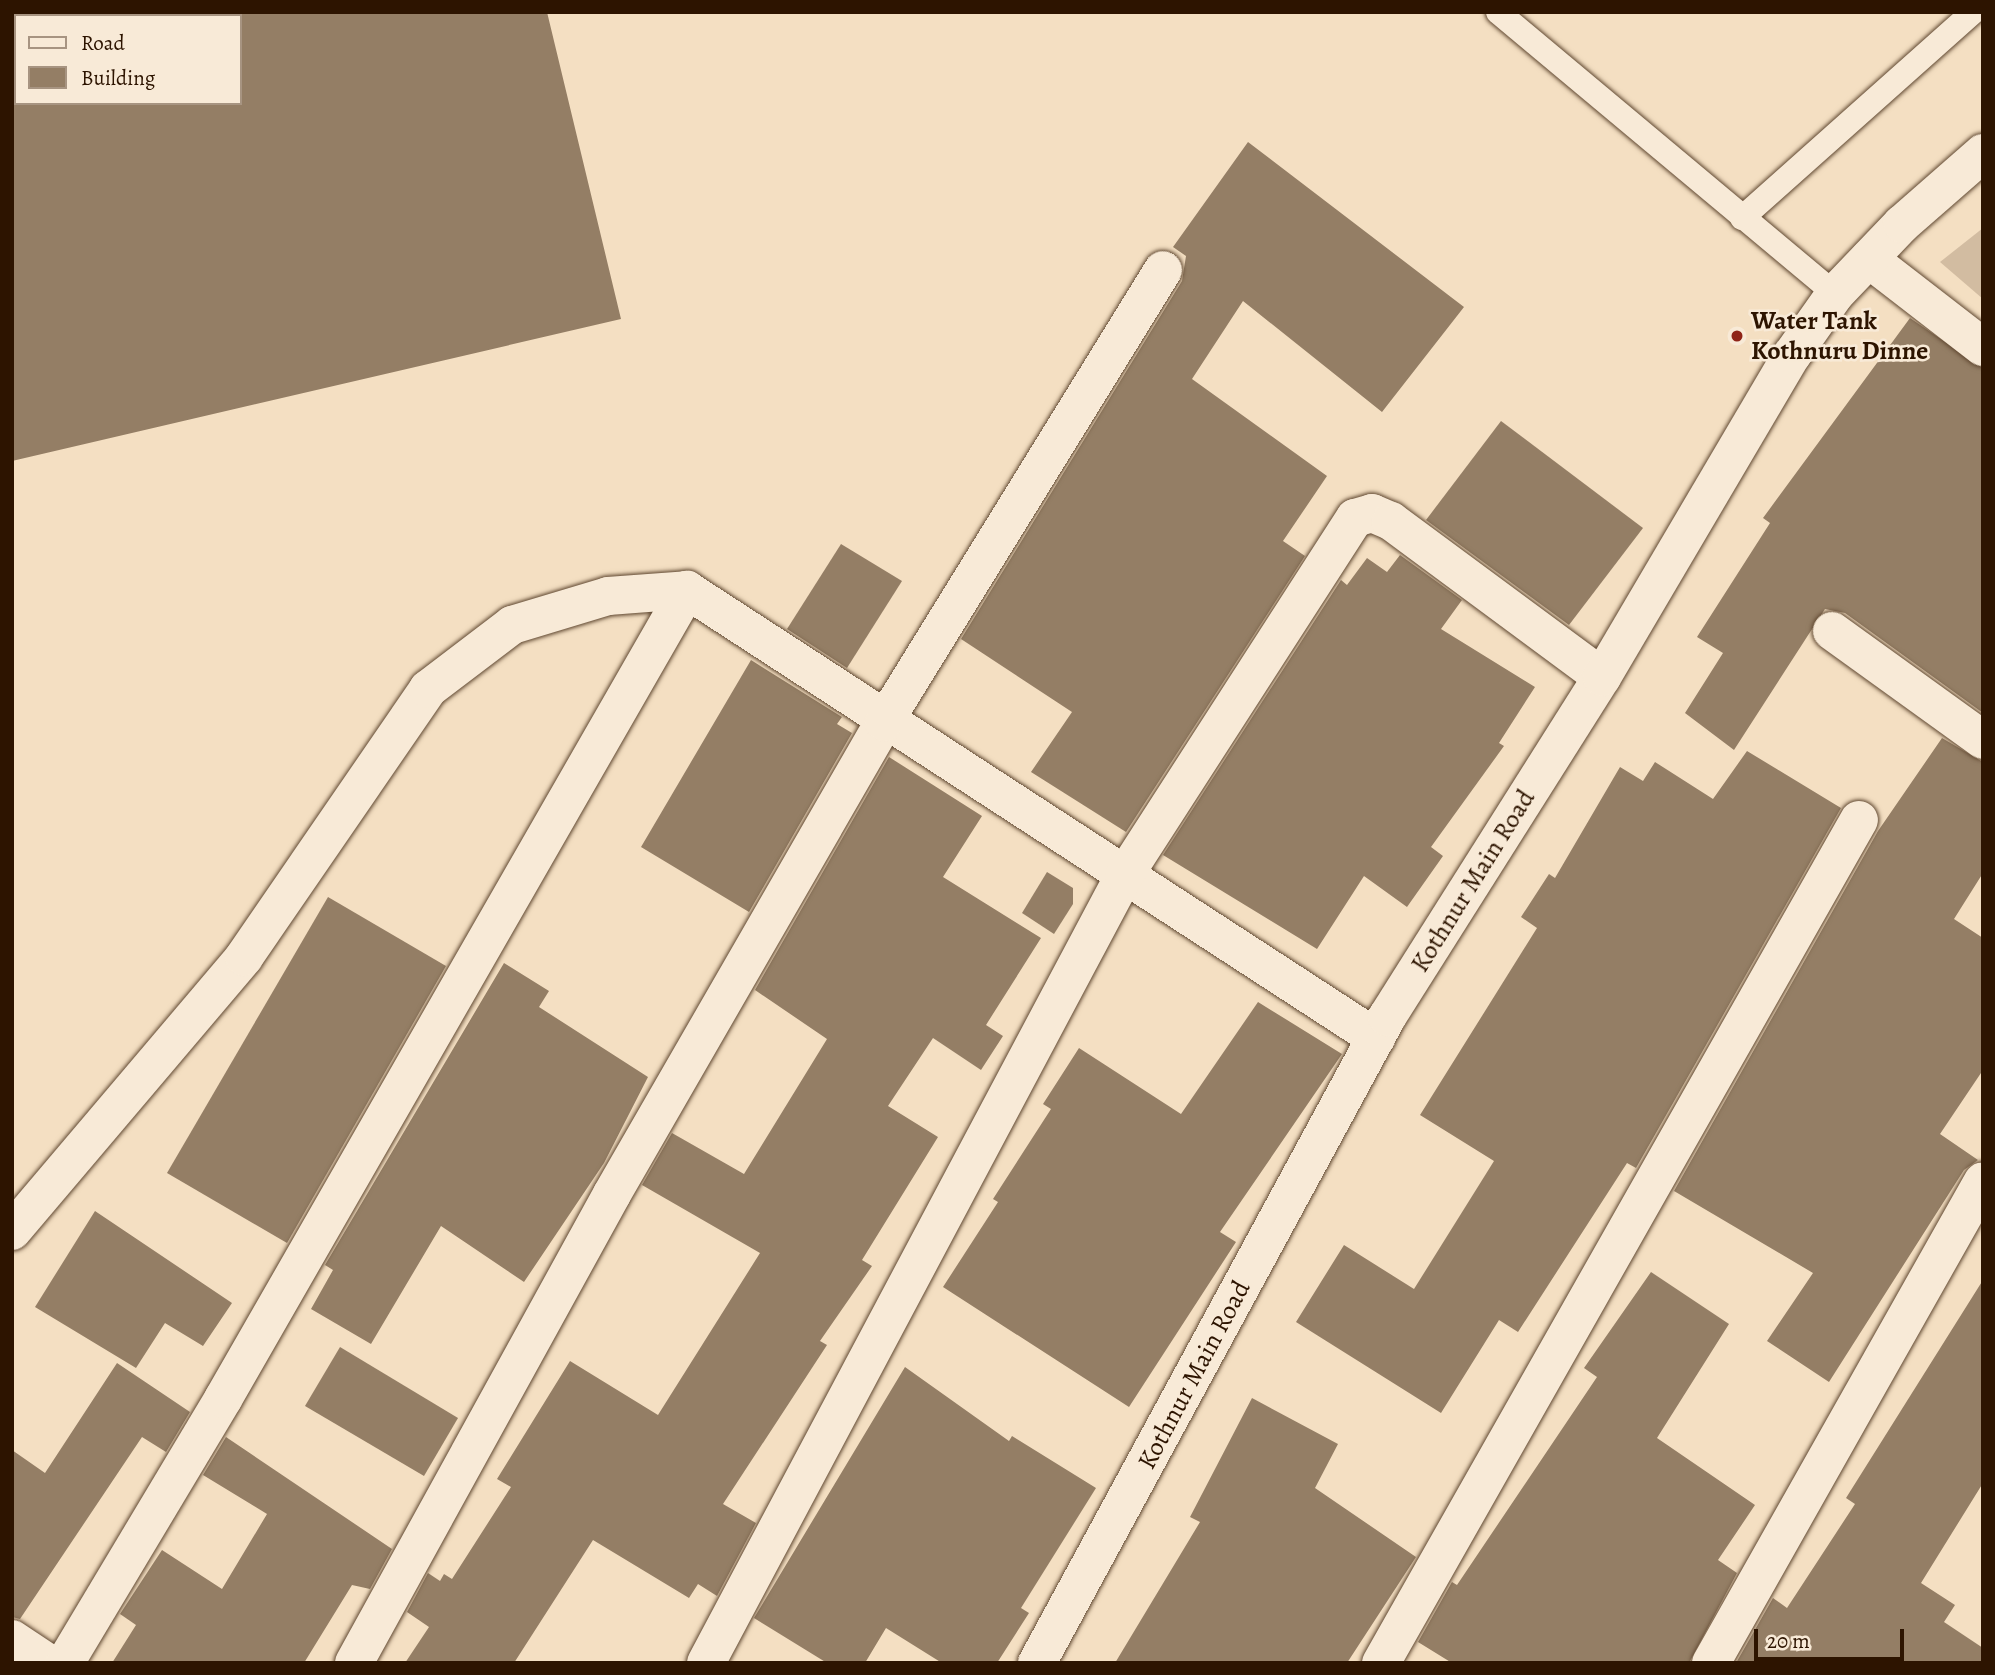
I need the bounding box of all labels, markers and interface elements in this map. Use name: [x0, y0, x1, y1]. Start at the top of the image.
legend: [14, 14, 242, 105]
text: Road: [81, 29, 125, 57]
text: Building: [81, 64, 155, 92]
place label: Water Tank Kothnuru Dinne: [1751, 305, 1928, 366]
marker: Water Tank Kothnuru Dinne: [1729, 328, 1745, 344]
street label: Kothnur Main Road: [1404, 784, 1542, 978]
street label: Kothnur Main Road: [1131, 1275, 1257, 1475]
scale bar: [1757, 1616, 1908, 1660]
text: 20 m: [1767, 1627, 1810, 1655]

